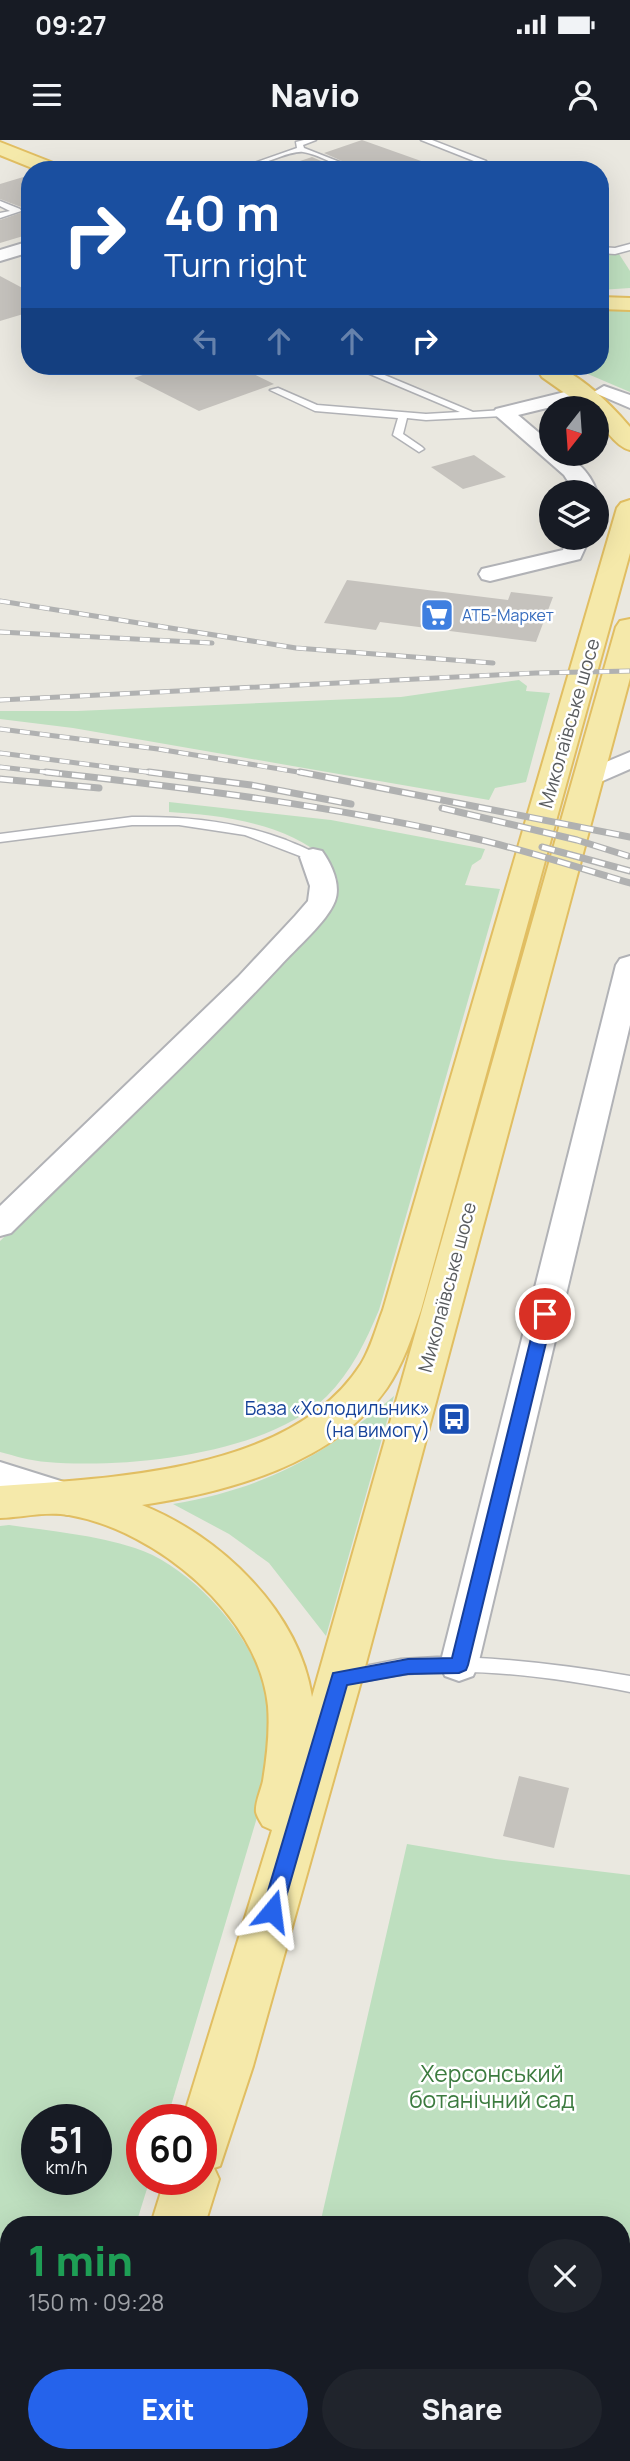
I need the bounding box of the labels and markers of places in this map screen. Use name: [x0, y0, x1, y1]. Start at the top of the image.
supermarket icon: АТБ-Маркет: [418, 596, 456, 634]
place label: АТБ-Маркет: [462, 604, 554, 626]
pin: [515, 1284, 575, 1344]
place label: База «Холодильник» (на вимогу): [245, 1395, 430, 1443]
bus stop icon: База «Холодильник» (на вимогу): [435, 1400, 473, 1438]

